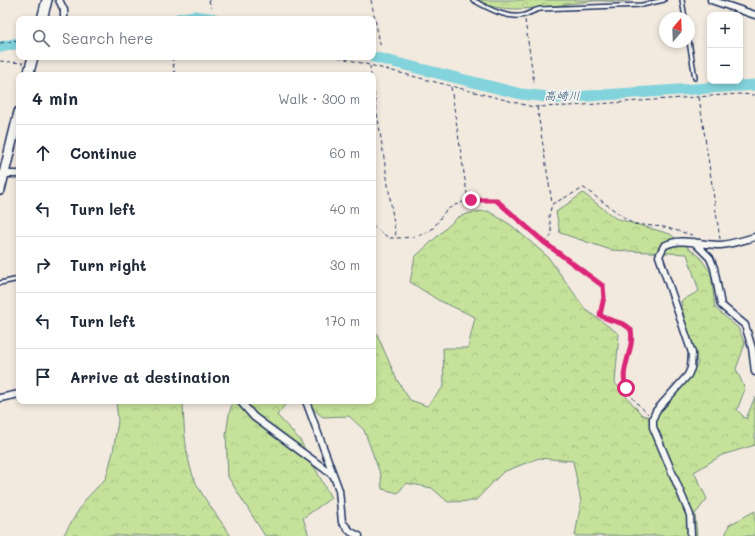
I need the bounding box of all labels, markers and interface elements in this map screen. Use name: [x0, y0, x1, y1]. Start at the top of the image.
north arrow: [659, 12, 695, 48]
map controls: [707, 12, 743, 84]
button: +: [707, 12, 743, 48]
search box: [16, 16, 376, 60]
icon: search: [30, 27, 52, 49]
text: Search here: [62, 28, 153, 48]
button: −: [707, 48, 743, 84]
text: 4 min: [32, 87, 78, 109]
water label: 高崎川: [544, 87, 580, 103]
text: Walk · 300 m: [278, 90, 360, 107]
icon: ahead: [32, 142, 54, 164]
text: Continue: [70, 143, 137, 163]
text: 60 m: [330, 144, 360, 161]
route end: [462, 191, 480, 209]
icon: left: [32, 198, 54, 220]
text: Turn left: [70, 199, 135, 219]
text: 40 m: [330, 200, 360, 217]
icon: right: [32, 254, 54, 276]
text: Turn right: [70, 255, 147, 275]
text: 30 m: [330, 256, 360, 273]
icon: left: [32, 310, 54, 332]
text: Turn left: [70, 311, 135, 331]
text: 170 m: [324, 312, 360, 329]
icon: arrive: [32, 366, 54, 388]
text: Arrive at destination: [70, 367, 230, 387]
route start: [617, 379, 635, 397]

